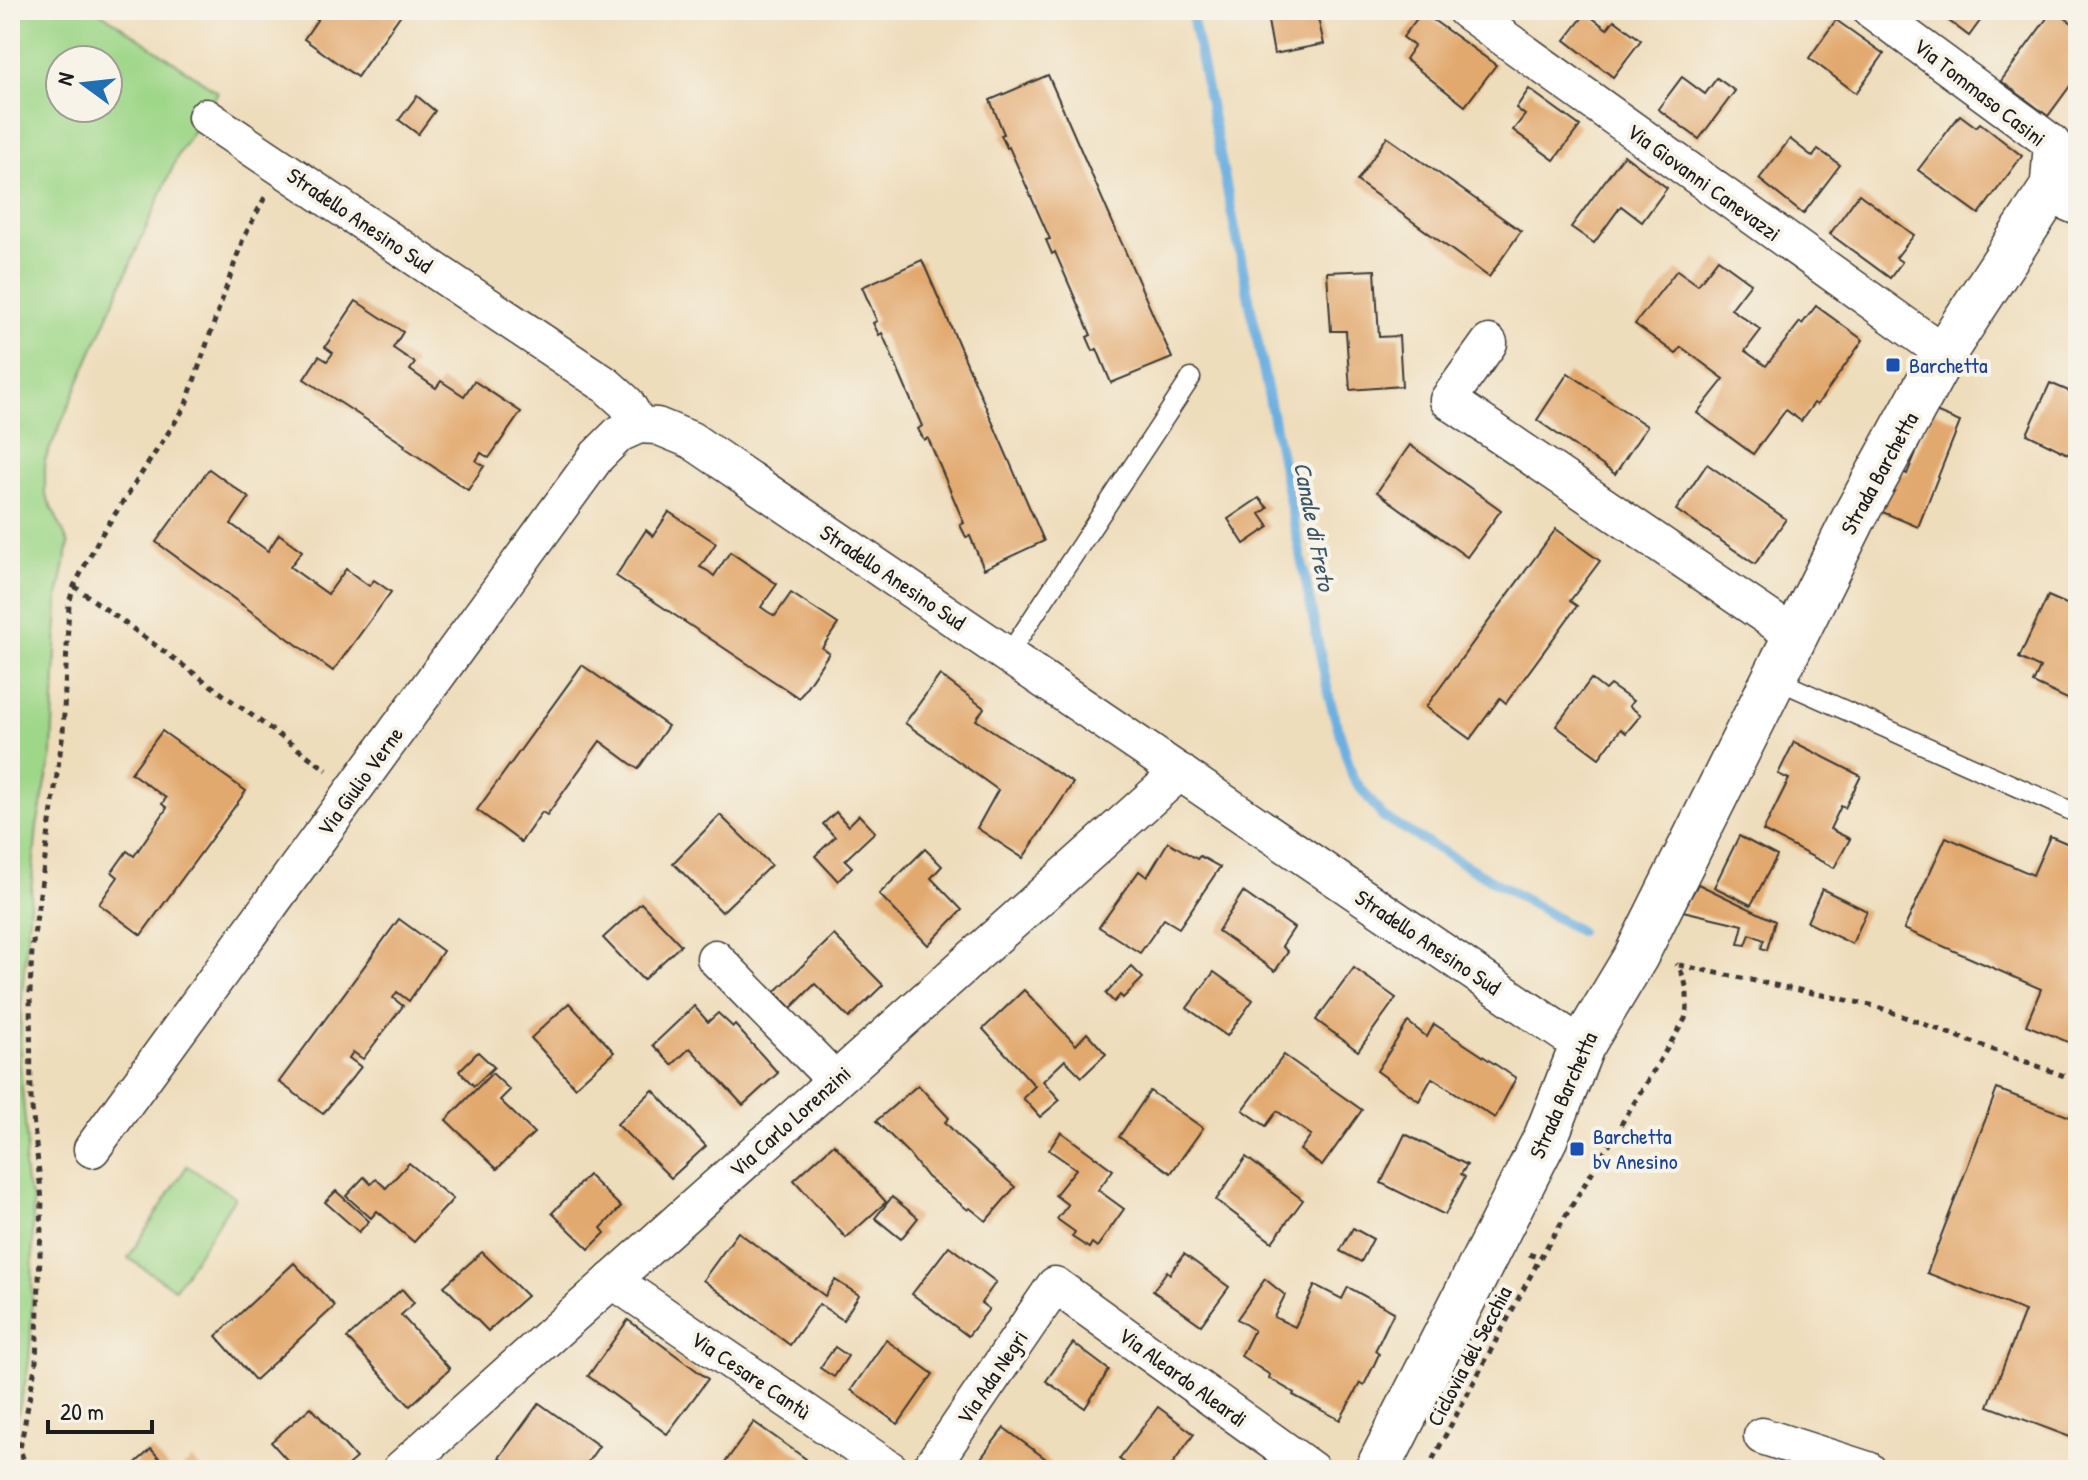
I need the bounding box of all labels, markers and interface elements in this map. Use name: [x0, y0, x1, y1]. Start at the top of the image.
street label: Via Tommaso Casini: [1908, 31, 2052, 153]
north arrow: [44, 44, 124, 124]
text: N: [49, 69, 81, 88]
street label: Via Giovanni Canevazzi: [1621, 116, 1787, 248]
street label: Stradello Anesino Sud: [281, 160, 439, 280]
place label: Barchetta: [1909, 350, 1988, 380]
marker: Barchetta: [1884, 356, 1902, 374]
street label: Strada Barchetta: [1833, 406, 1925, 540]
water label: Canale di Freto: [1287, 459, 1344, 595]
street label: Stradello Anesino Sud: [814, 517, 972, 637]
street label: Via Giulio Verne: [310, 720, 410, 842]
street label: Stradello Anesino Sud: [1349, 882, 1507, 1002]
street label: Strada Barchetta: [1522, 1027, 1604, 1163]
street label: Via Carlo Lorenzini: [723, 1059, 857, 1183]
place label: Barchetta bv Anesino: [1593, 1121, 1678, 1176]
marker: Barchetta bv Anesino: [1568, 1140, 1586, 1158]
street label: Ciclovia del Secchia: [1419, 1280, 1519, 1431]
street label: Via Aleardo Aleardi: [1113, 1320, 1253, 1434]
street label: Via Cesare Cantù: [685, 1324, 817, 1426]
street label: Via Ada Negri: [949, 1324, 1035, 1430]
scale bar: [48, 1384, 152, 1434]
text: 20 m: [60, 1395, 104, 1427]

